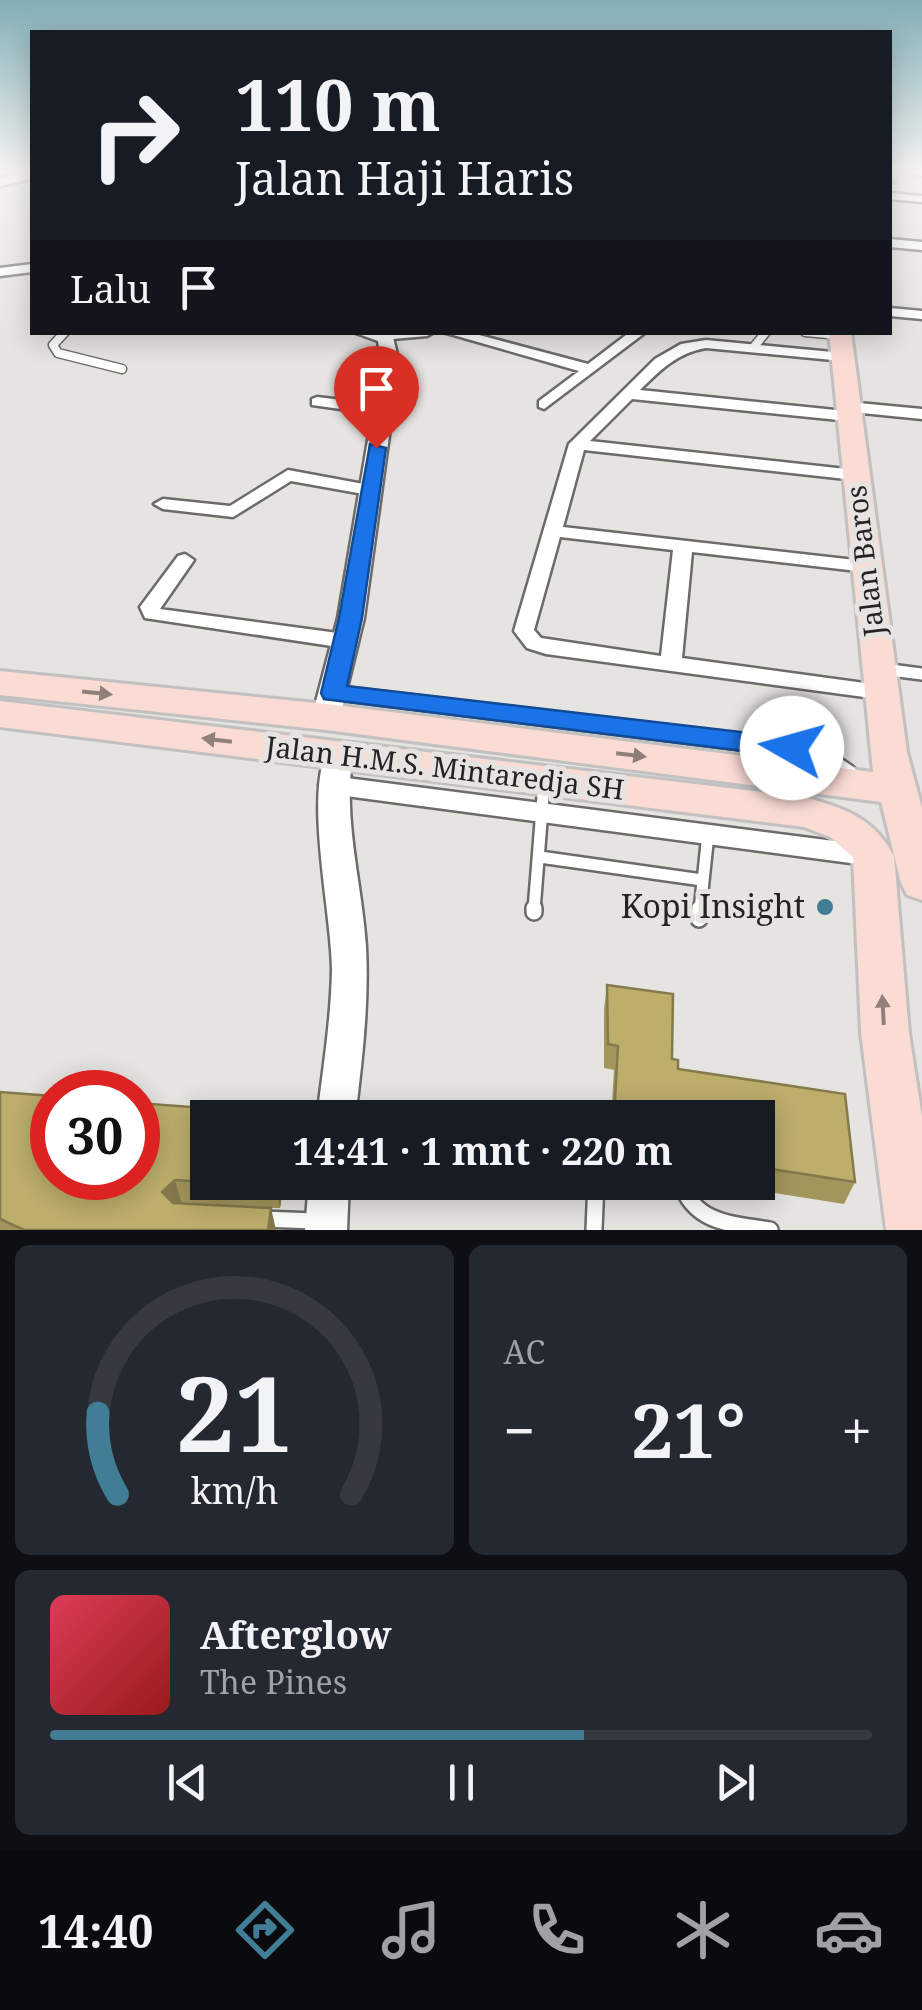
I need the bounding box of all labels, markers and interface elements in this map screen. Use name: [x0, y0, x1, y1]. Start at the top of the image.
text: 110 m: [235, 56, 441, 152]
icon: right: [70, 70, 200, 200]
text: Jalan Haji Haris: [235, 147, 574, 208]
icon: arrive: [171, 260, 226, 315]
text: Lalu: [70, 262, 151, 314]
pin: [334, 346, 419, 449]
icon: arrive: [349, 361, 404, 416]
street label: Jalan Baros: [836, 484, 892, 640]
one-way arrow: [82, 685, 113, 701]
position arrow: [740, 696, 844, 800]
street label: Jalan H.M.S. Mintaredja SH: [263, 726, 626, 808]
one-way arrow: [201, 732, 233, 748]
one-way arrow: [616, 747, 648, 763]
place label: Kopi Insight: [621, 884, 805, 927]
marker: Kopi Insight: [814, 896, 836, 918]
one-way arrow: [875, 994, 891, 1026]
speed limit sign: 30: [30, 1070, 160, 1200]
text: 14:41 · 1 mnt · 220 m: [292, 1124, 673, 1176]
text: AC: [504, 1330, 545, 1373]
text: 21: [175, 1341, 293, 1482]
text: 21°: [631, 1378, 746, 1480]
text: −: [504, 1392, 535, 1467]
text: +: [841, 1392, 872, 1467]
text: km/h: [190, 1466, 278, 1514]
text: Afterglow: [200, 1608, 392, 1660]
text: The Pines: [200, 1660, 347, 1703]
icon: previous: [160, 1755, 215, 1810]
icon: pause: [434, 1755, 489, 1810]
icon: next: [708, 1755, 763, 1810]
icon: directions: [230, 1895, 300, 1965]
icon: music: [376, 1895, 446, 1965]
icon: phone: [522, 1895, 592, 1965]
icon: climate: [668, 1895, 738, 1965]
icon: car: [814, 1895, 884, 1965]
text: 14:40: [38, 1900, 153, 1961]

